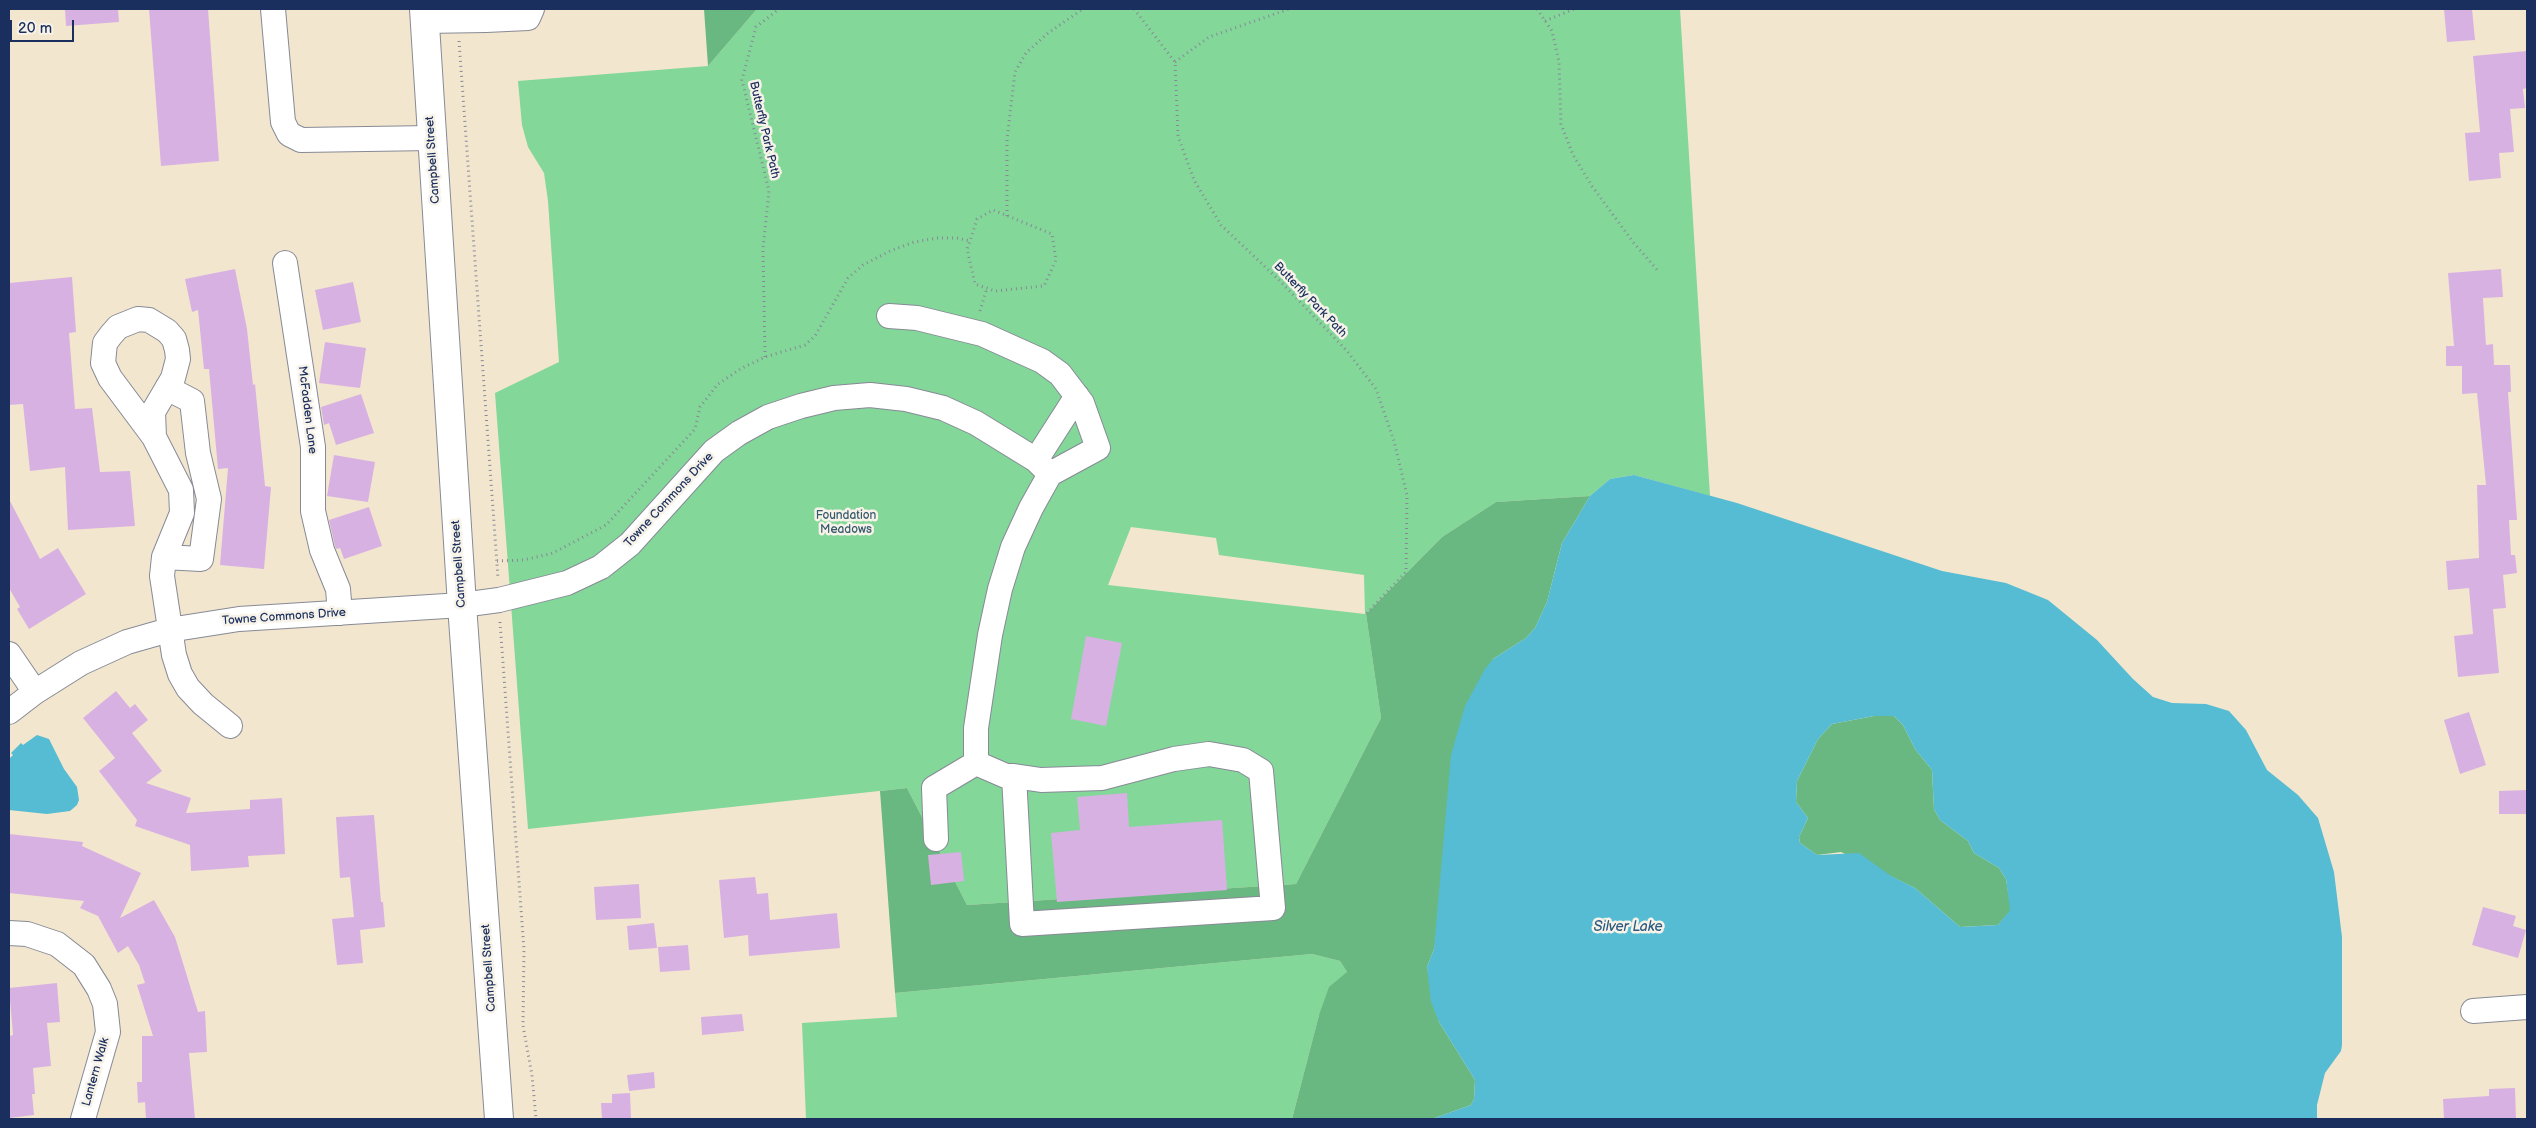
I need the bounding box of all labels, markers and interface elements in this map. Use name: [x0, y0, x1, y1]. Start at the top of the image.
scale bar: [12, 10, 76, 42]
text: 20 m: [18, 19, 52, 38]
street label: Butterfly Park Path: [746, 80, 782, 180]
street label: Campbell Street: [423, 116, 443, 204]
street label: Butterfly Park Path: [1270, 259, 1350, 341]
street label: McFadden Lane: [294, 365, 320, 455]
street label: Towne Commons Drive: [621, 450, 717, 550]
park label: Foundation Meadows: [816, 509, 876, 537]
street label: Campbell Street: [449, 520, 469, 608]
street label: Towne Commons Drive: [222, 605, 346, 629]
water label: Silver Lake: [1593, 919, 1663, 935]
street label: Campbell Street: [479, 924, 499, 1012]
street label: Lantern Walk: [79, 1036, 113, 1108]

